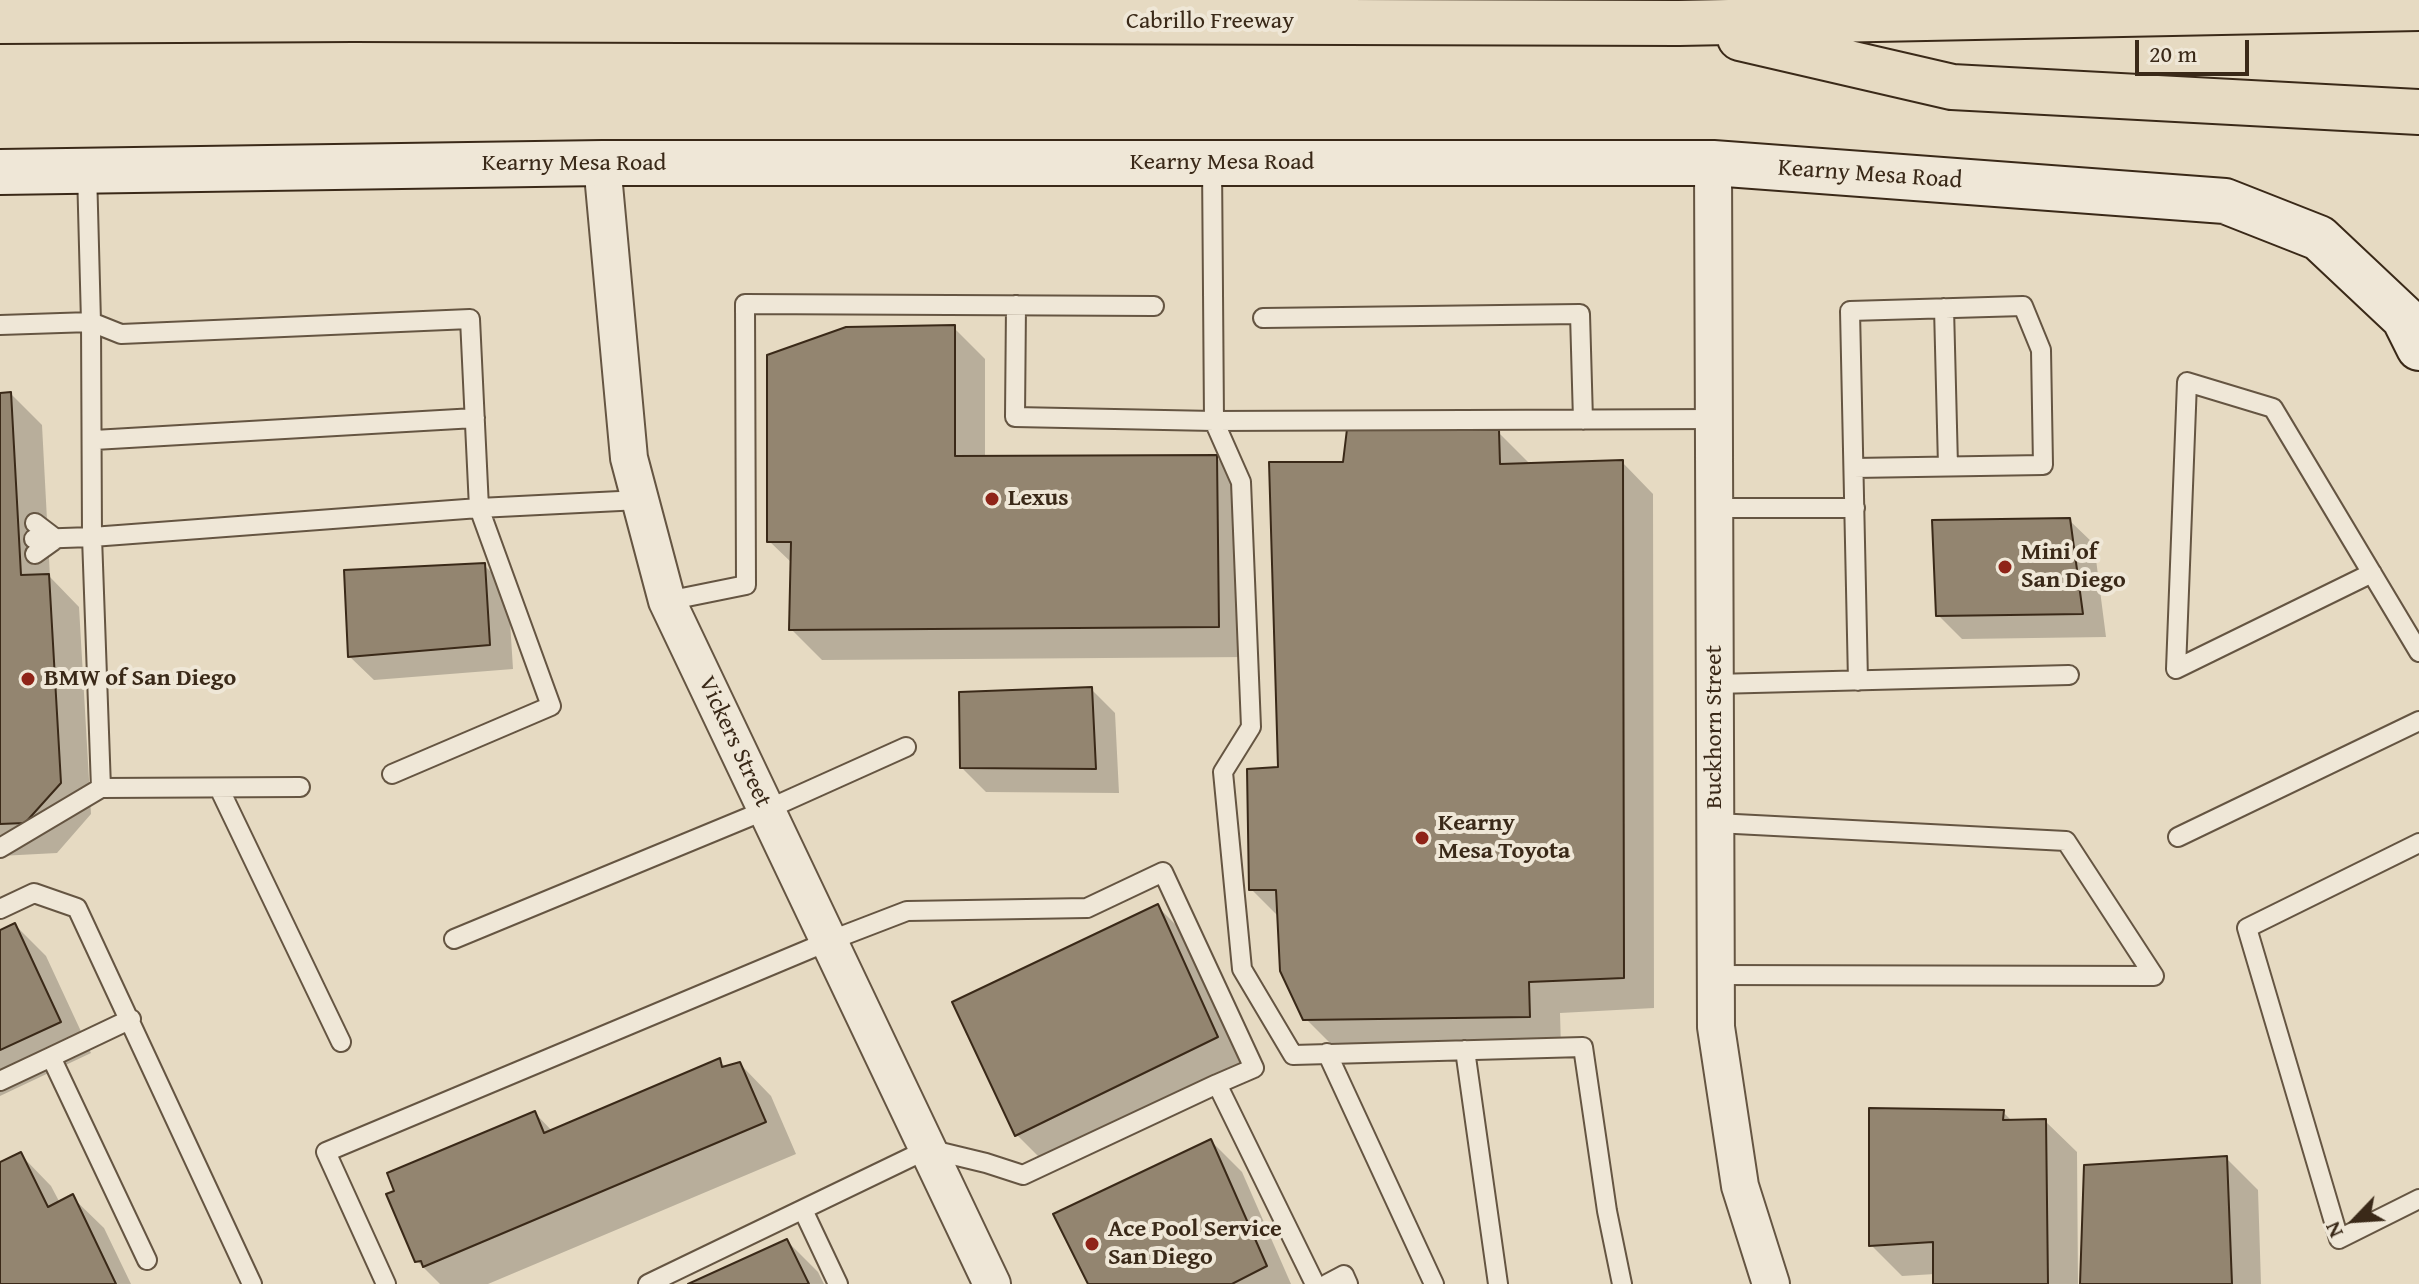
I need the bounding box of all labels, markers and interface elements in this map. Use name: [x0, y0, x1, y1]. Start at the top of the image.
street label: Cabrillo Freeway: [1126, 8, 1294, 36]
scale bar: [2139, 24, 2253, 74]
text: 20 m: [2149, 36, 2197, 71]
street label: Kearny Mesa Road: [1130, 149, 1314, 177]
street label: Kearny Mesa Road: [482, 150, 666, 178]
street label: Kearny Mesa Road: [1777, 154, 1963, 196]
place label: Lexus: [1008, 485, 1069, 513]
marker: Lexus: [983, 490, 1001, 508]
place label: Mini of San Diego: [2021, 539, 2126, 595]
marker: Mini of San Diego: [1996, 558, 2014, 576]
street label: Buckhorn Street: [1701, 645, 1729, 809]
place label: BMW of San Diego: [44, 665, 236, 693]
marker: BMW of San Diego: [19, 670, 37, 688]
street label: Vickers Street: [691, 672, 777, 812]
place label: Kearny Mesa Toyota: [1438, 810, 1570, 866]
marker: Kearny Mesa Toyota: [1413, 829, 1431, 847]
north arrow: [2315, 1180, 2395, 1260]
place label: Ace Pool Service San Diego: [1108, 1216, 1282, 1272]
text: N: [2316, 1217, 2351, 1244]
marker: Ace Pool Service San Diego: [1083, 1235, 1101, 1253]

